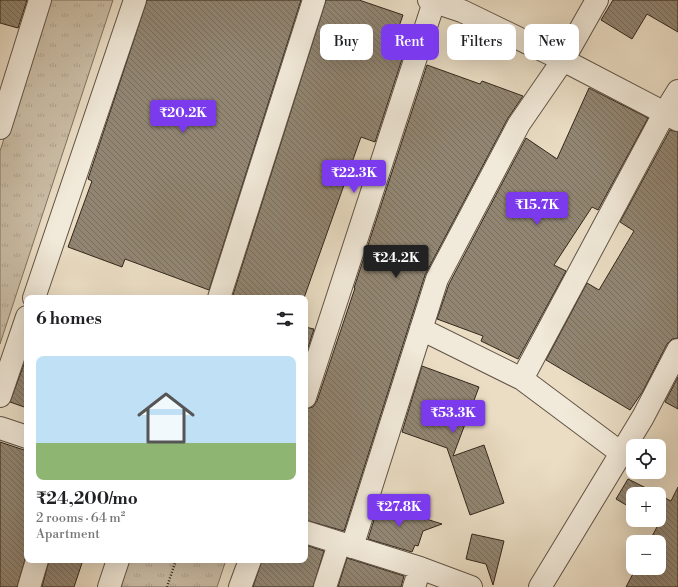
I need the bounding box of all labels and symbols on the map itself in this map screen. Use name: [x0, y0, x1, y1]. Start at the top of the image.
pin: ₹20.2K: [150, 100, 216, 134]
pin: ₹22.3K: [321, 160, 387, 194]
pin: ₹15.7K: [504, 192, 570, 226]
pin: ₹24.2K: [363, 245, 429, 279]
pin: ₹53.3K: [420, 400, 486, 434]
pin: ₹27.8K: [366, 494, 432, 528]

